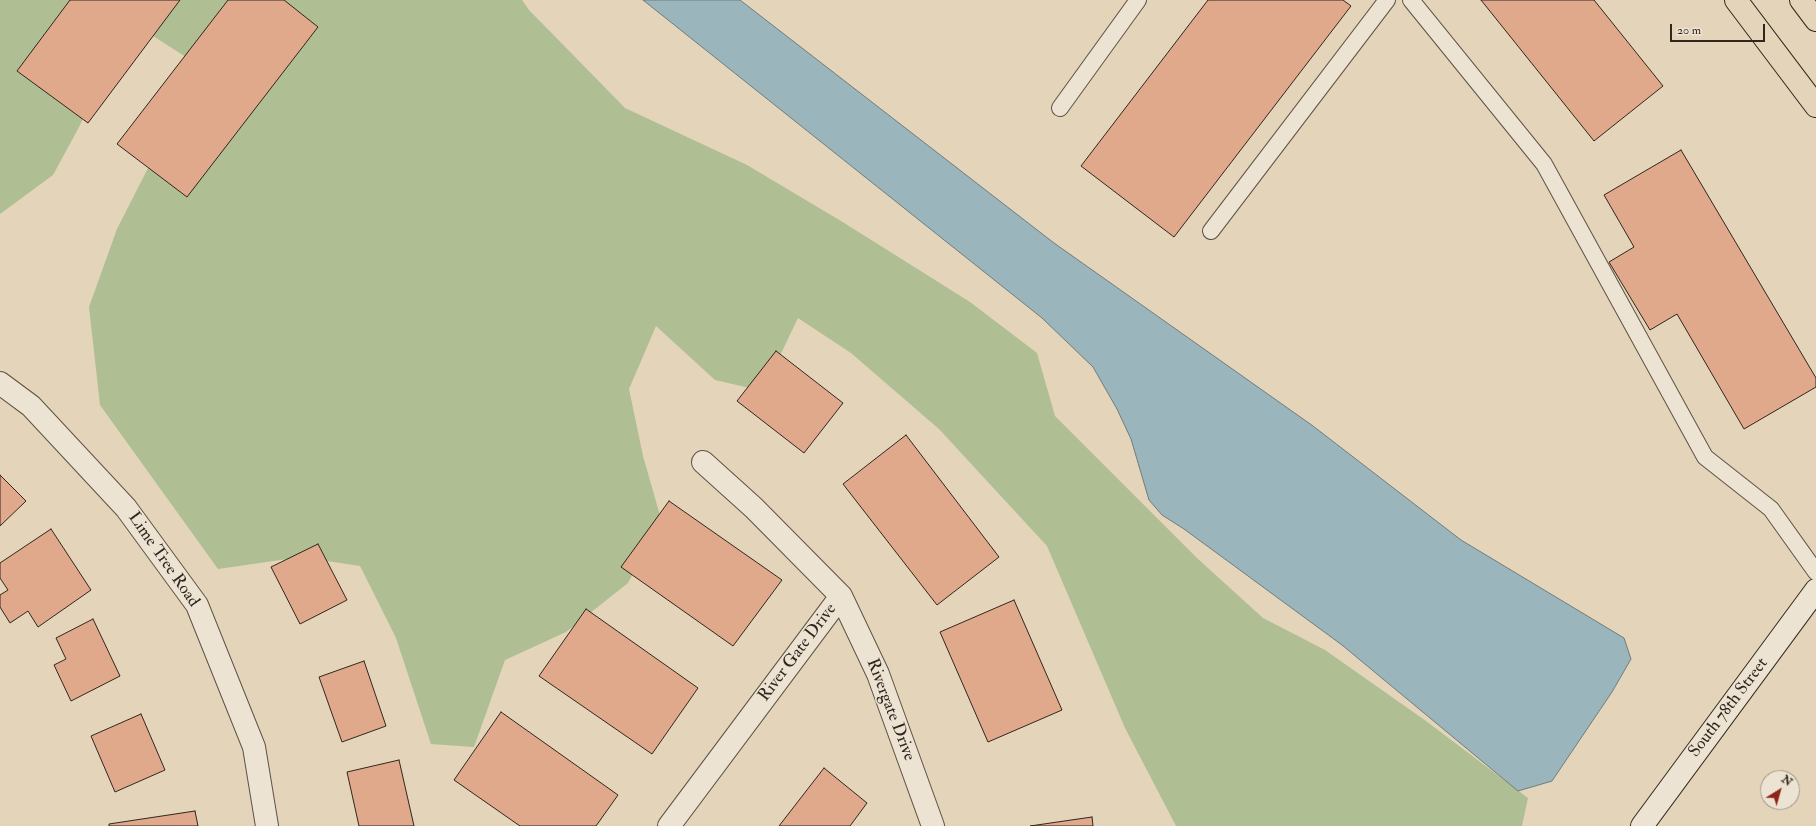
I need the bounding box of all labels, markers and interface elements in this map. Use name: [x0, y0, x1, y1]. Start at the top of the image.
scale bar: [1672, 16, 1767, 42]
text: 20 m: [1677, 23, 1701, 38]
street label: Lime Tree Road: [123, 509, 203, 611]
street label: River Gate Drive: [755, 600, 841, 706]
street label: South 78th Street: [1685, 654, 1773, 762]
street label: Rivergate Drive: [861, 656, 919, 764]
north arrow: [1760, 770, 1800, 810]
text: N: [1779, 773, 1795, 789]

